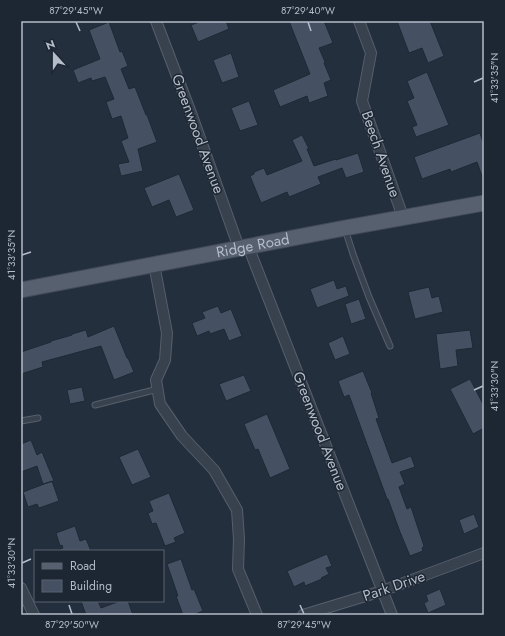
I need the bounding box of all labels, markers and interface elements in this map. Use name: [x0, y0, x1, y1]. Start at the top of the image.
text: 87°29'45"W: [49, 3, 103, 18]
text: 87°29'40"W: [281, 3, 335, 18]
north arrow: [34, 34, 74, 74]
text: N: [43, 36, 57, 54]
text: 41°33'35"N: [487, 53, 502, 103]
street label: Greenwood Avenue: [166, 71, 230, 197]
street label: Beech Avenue: [356, 108, 406, 200]
street label: Ridge Road: [214, 228, 291, 263]
text: 41°33'35"N: [4, 230, 19, 280]
text: 41°33'30"N: [487, 361, 502, 411]
street label: Greenwood Avenue: [287, 368, 353, 494]
text: 41°33'30"N: [4, 538, 19, 588]
legend: [34, 550, 164, 602]
text: Road: [70, 557, 96, 575]
street label: Park Drive: [360, 565, 428, 607]
text: Building: [70, 577, 112, 595]
text: 87°29'50"W: [45, 617, 99, 632]
text: 87°29'45"W: [277, 617, 331, 632]

